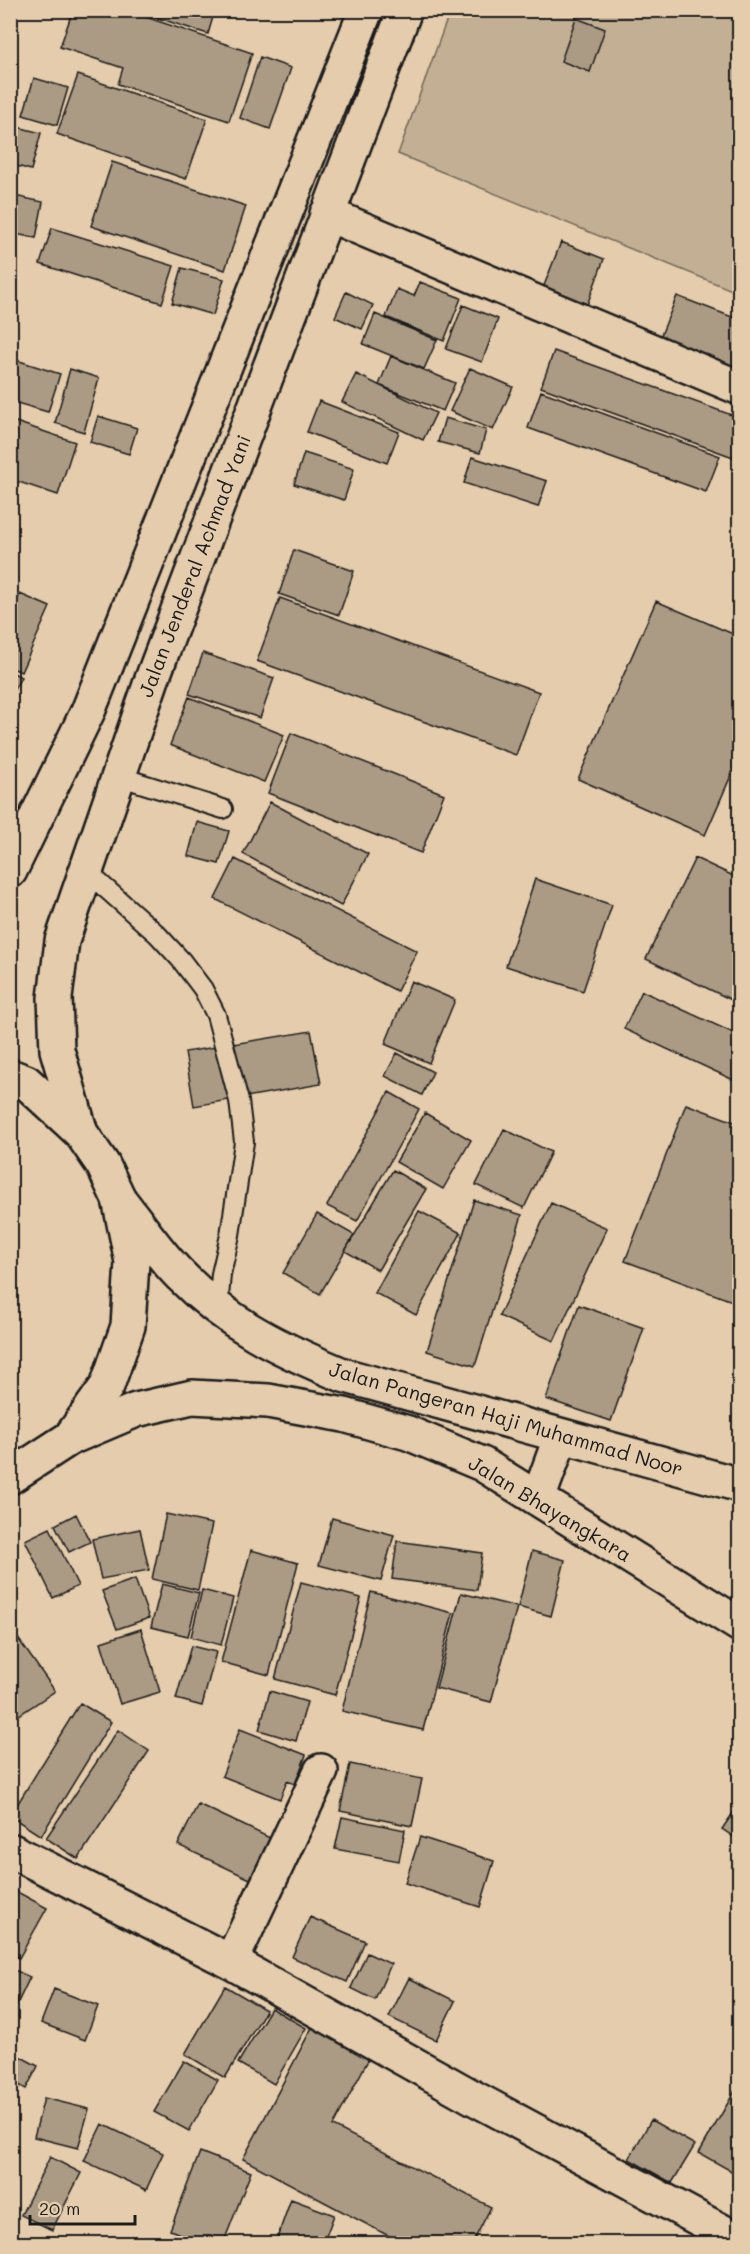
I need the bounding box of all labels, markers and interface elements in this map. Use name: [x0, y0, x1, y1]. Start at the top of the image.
street label: Jalan Jenderal Achmad Yani: [132, 431, 256, 701]
street label: Jalan Pangeran Haji Muhammad Noor: [326, 1355, 686, 1481]
street label: Jalan Bhayangkara: [464, 1449, 637, 1567]
scale bar: [30, 2188, 135, 2226]
text: 20 m: [39, 2196, 80, 2220]

